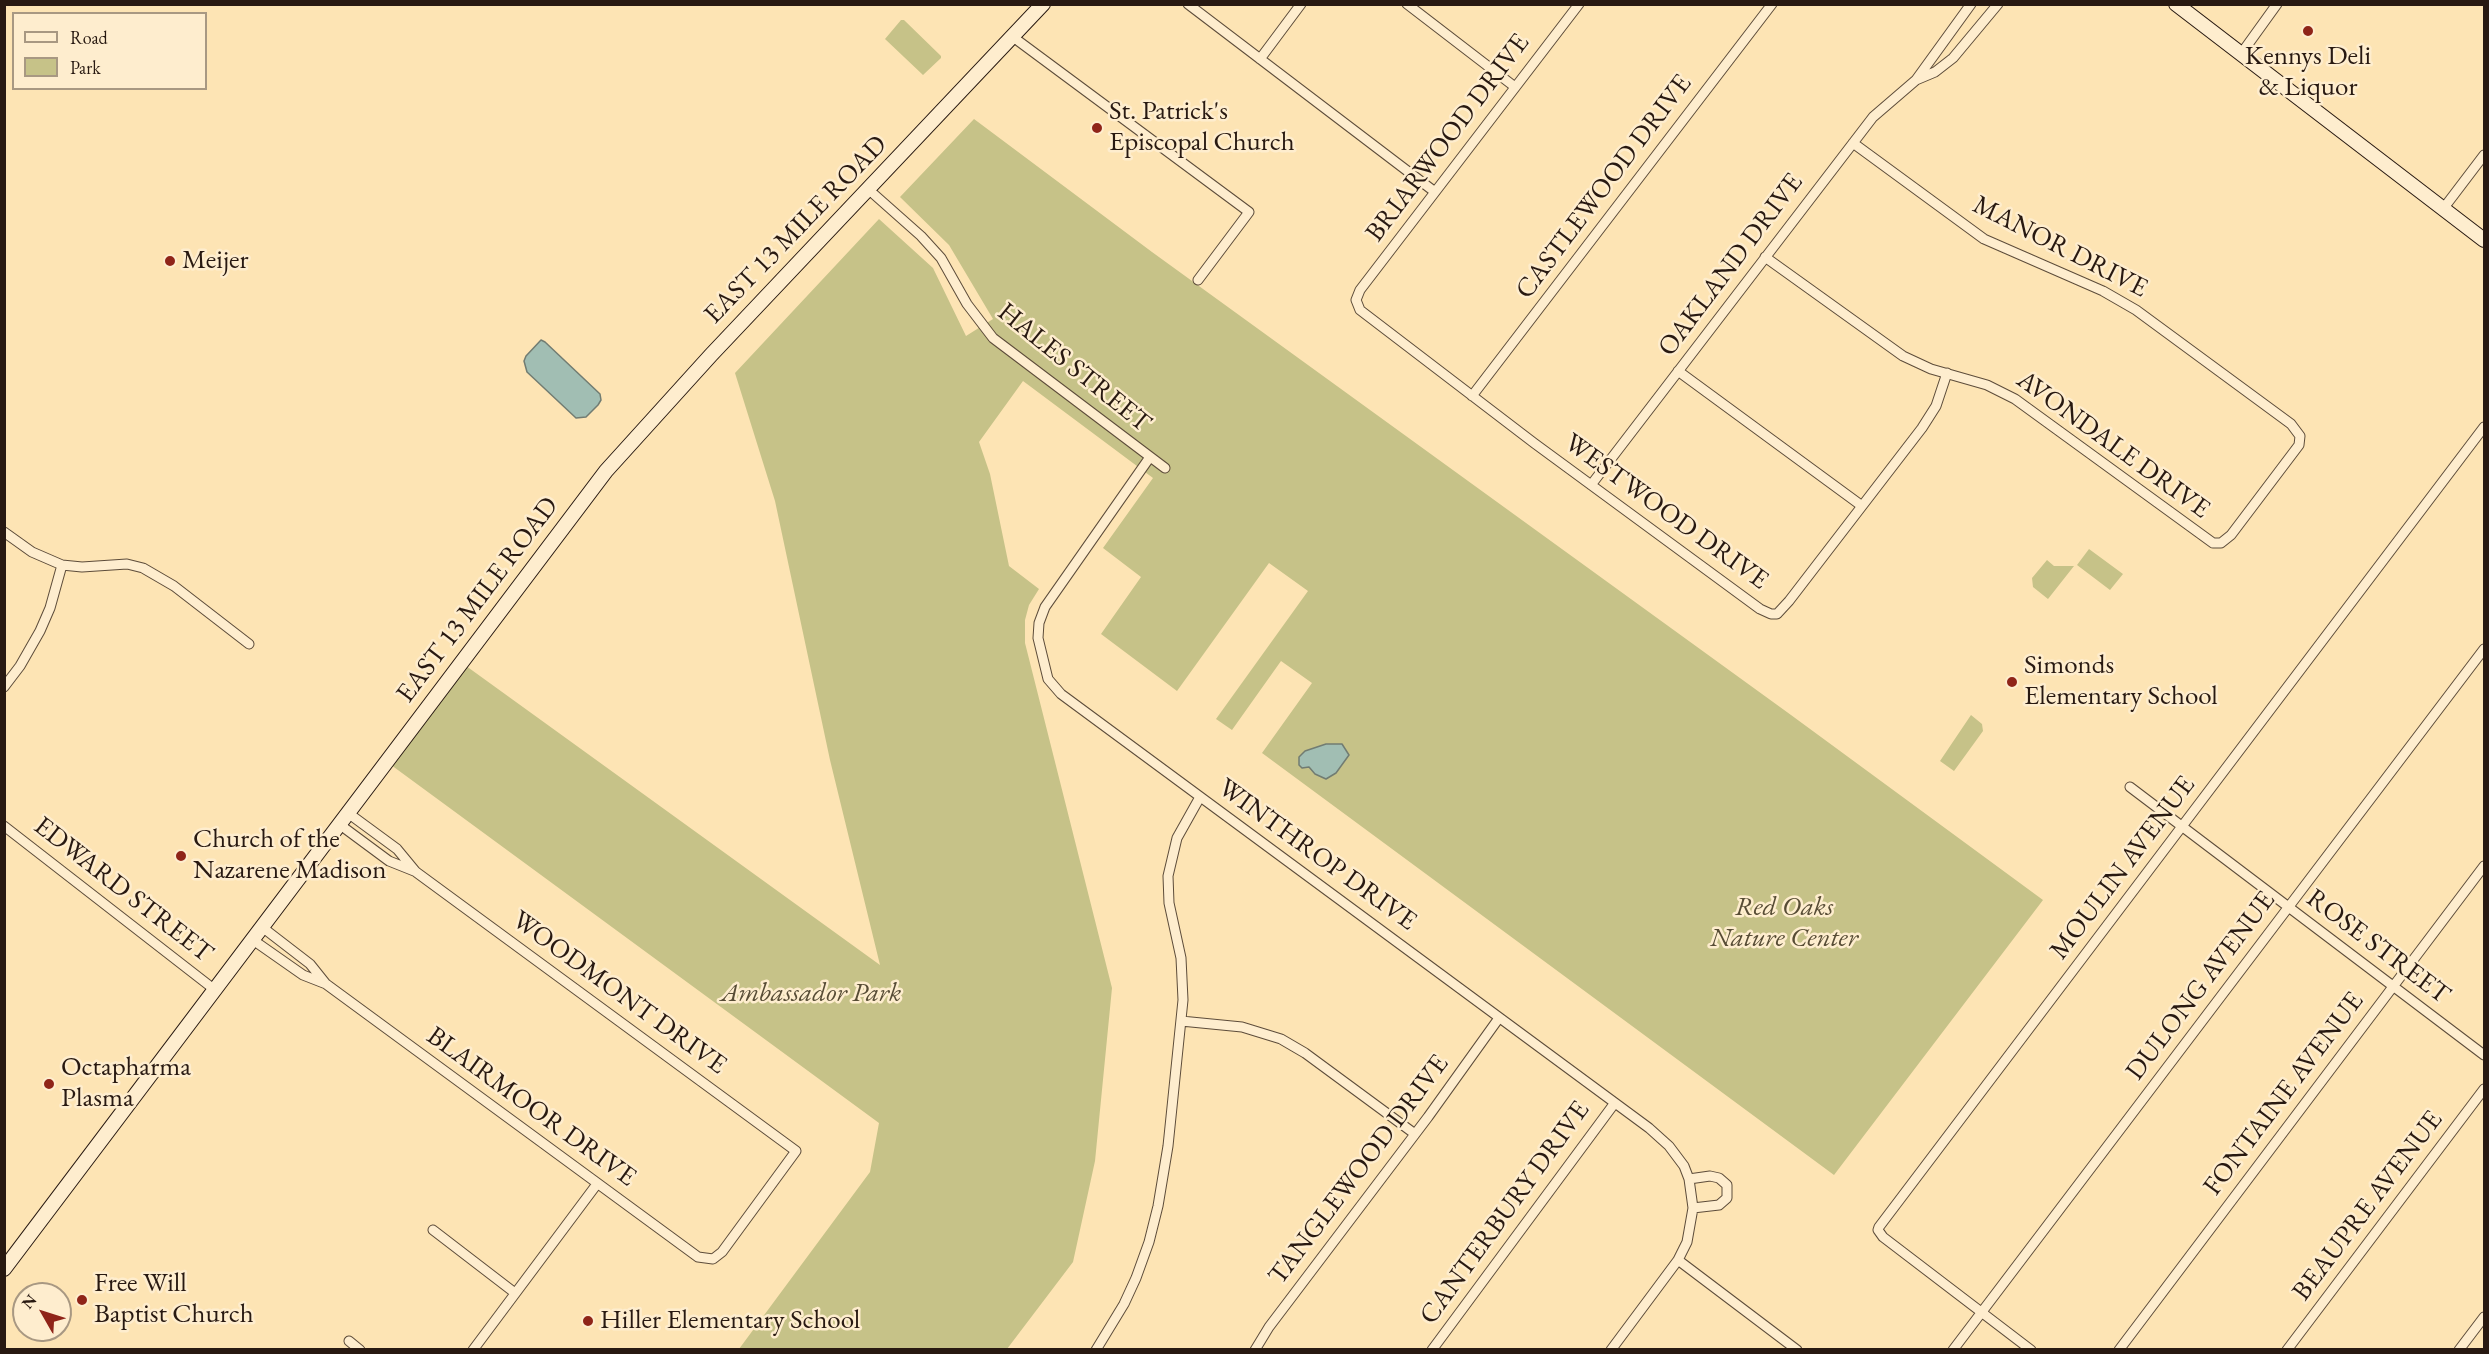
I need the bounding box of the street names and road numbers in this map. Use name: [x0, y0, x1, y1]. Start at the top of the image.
street label: BRIARWOOD DRIVE: [1359, 28, 1537, 248]
street label: CASTLEWOOD DRIVE: [1509, 68, 1699, 306]
street label: EAST 13 MILE ROAD: [698, 129, 894, 331]
street label: OAKLAND DRIVE: [1652, 167, 1810, 363]
street label: MANOR DRIVE: [1967, 189, 2153, 305]
street label: HALES STREET: [991, 296, 1157, 440]
street label: AVONDALE DRIVE: [2010, 364, 2216, 526]
street label: WESTWOOD DRIVE: [1558, 427, 1774, 597]
street label: EAST 13 MILE ROAD: [390, 491, 566, 709]
street label: MOULIN AVENUE: [2043, 770, 2203, 966]
street label: WINTHROP DRIVE: [1211, 772, 1423, 938]
street label: EDWARD STREET: [27, 810, 219, 970]
street label: ROSE STREET: [2300, 882, 2456, 1012]
street label: DULONG AVENUE: [2119, 885, 2283, 1087]
street label: WOODMONT DRIVE: [505, 904, 733, 1082]
street label: FONTAINE AVENUE: [2197, 986, 2371, 1202]
street label: BLAIRMOOR DRIVE: [420, 1020, 642, 1194]
street label: TANGLEWOOD DRIVE: [1262, 1049, 1456, 1291]
street label: CANTERBURY DRIVE: [1413, 1095, 1597, 1331]
street label: BEAUPRE AVENUE: [2286, 1105, 2450, 1307]

